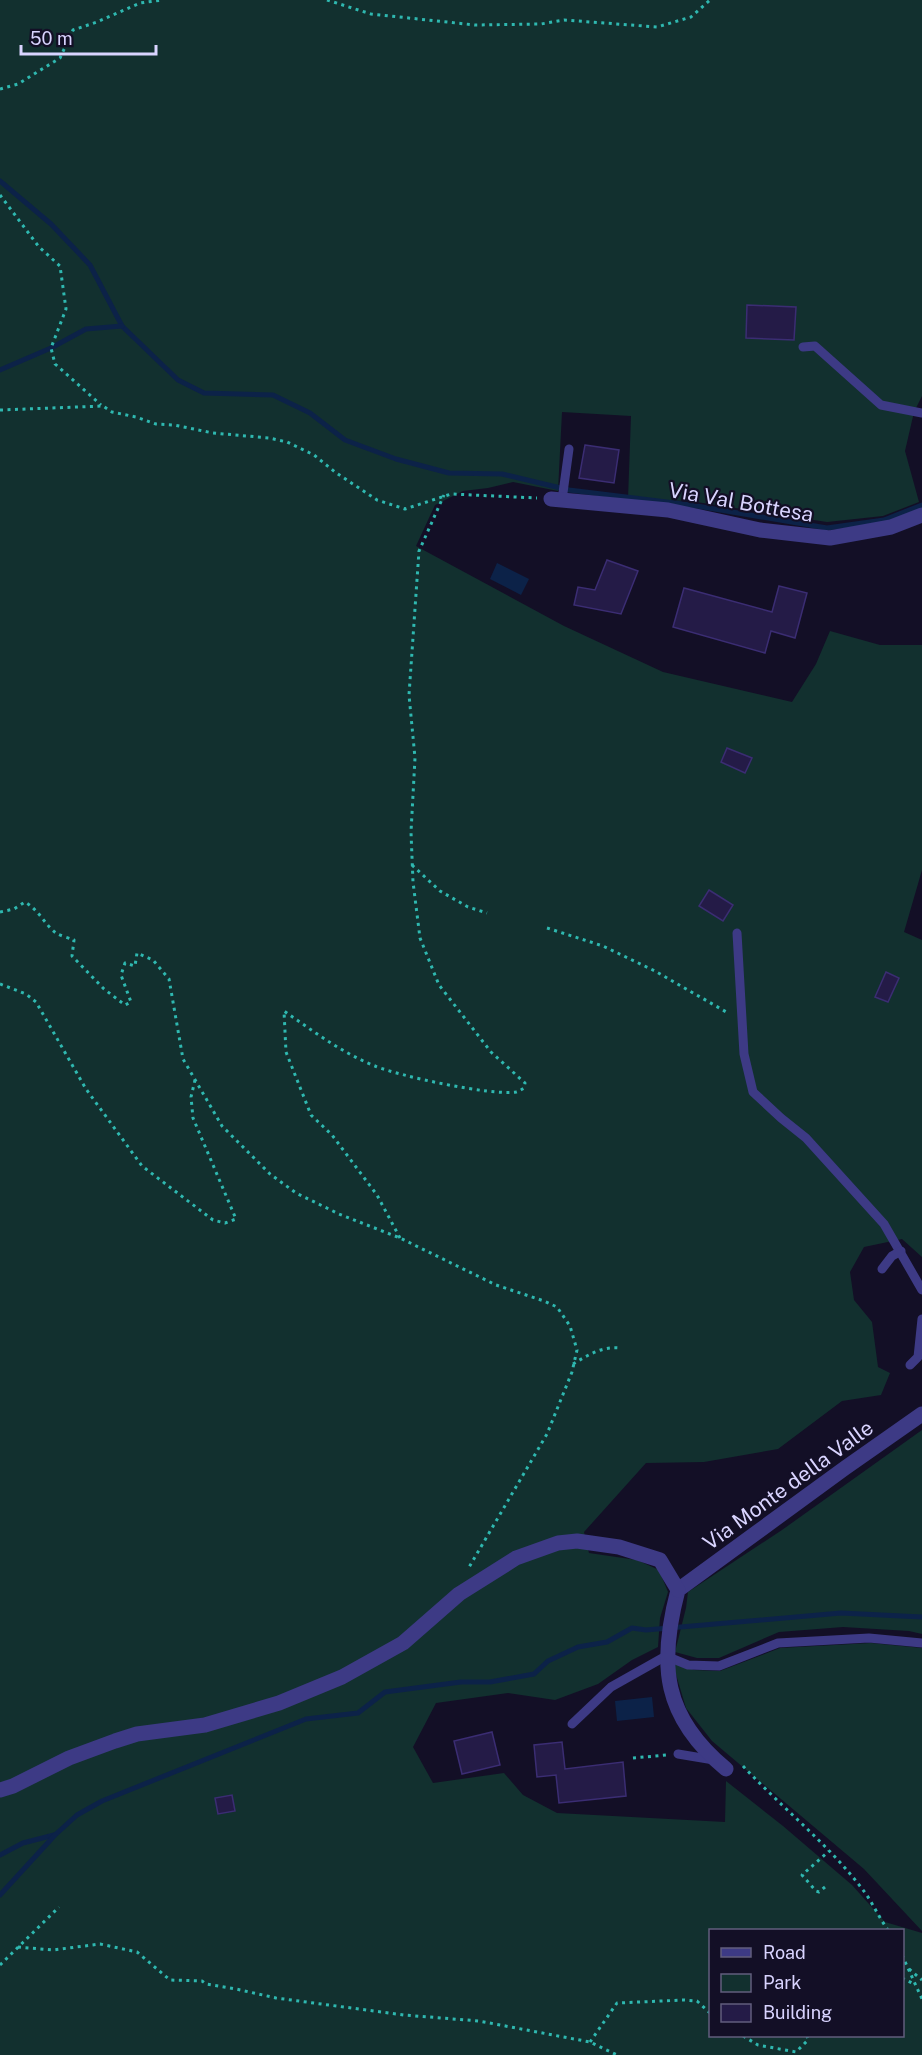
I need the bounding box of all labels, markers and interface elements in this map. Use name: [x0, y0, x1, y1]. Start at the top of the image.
scale bar: [21, 18, 156, 56]
text: 50 m: [30, 28, 73, 49]
street label: Via Val Bottesa: [667, 477, 815, 527]
street label: Via Monte della Valle: [698, 1415, 878, 1555]
legend: [709, 1929, 904, 2037]
text: Road: [763, 1942, 806, 1963]
text: Park: [763, 1972, 801, 1993]
text: Building: [763, 2002, 832, 2023]

